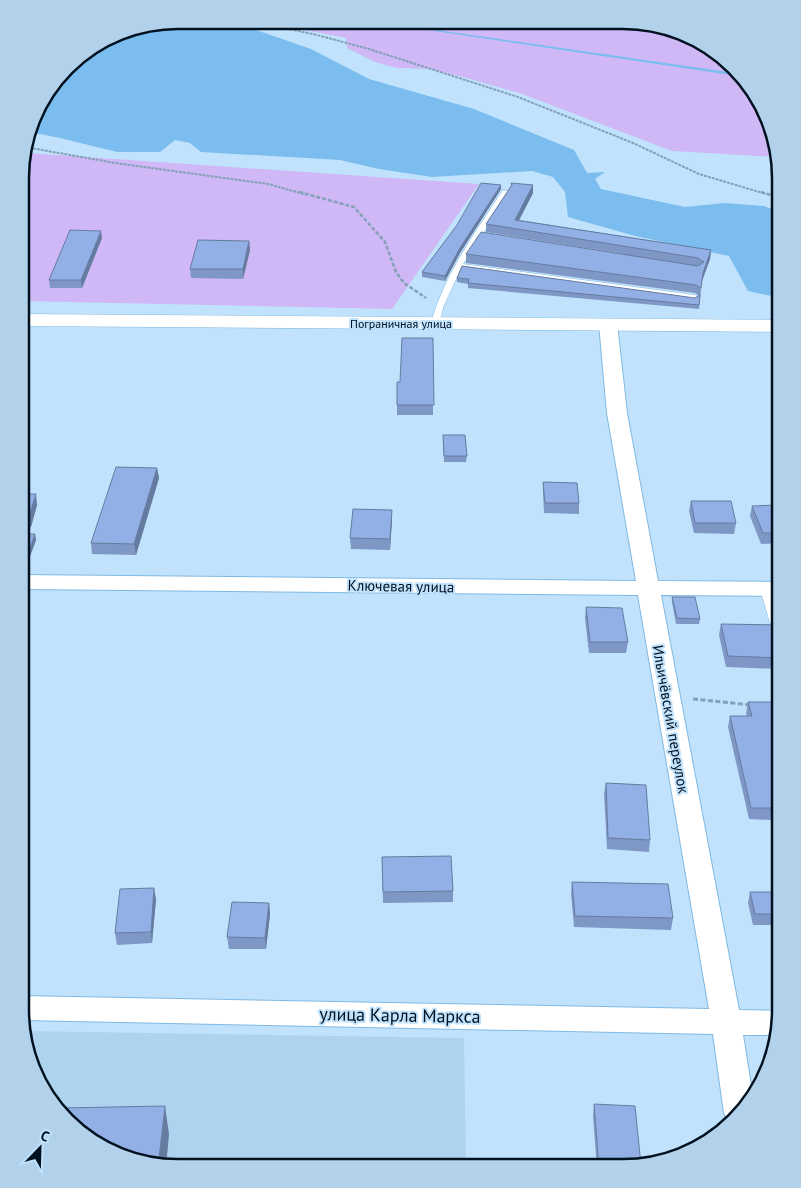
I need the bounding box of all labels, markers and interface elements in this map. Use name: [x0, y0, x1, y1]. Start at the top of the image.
street label: Пограничная улица: [350, 316, 452, 331]
street label: Ключевая улица: [347, 576, 455, 596]
street label: Ильичёвский переулок: [649, 643, 694, 795]
street label: улица Карла Маркса: [319, 1002, 481, 1028]
north arrow: [15, 1123, 65, 1173]
text: С: [38, 1126, 52, 1146]

